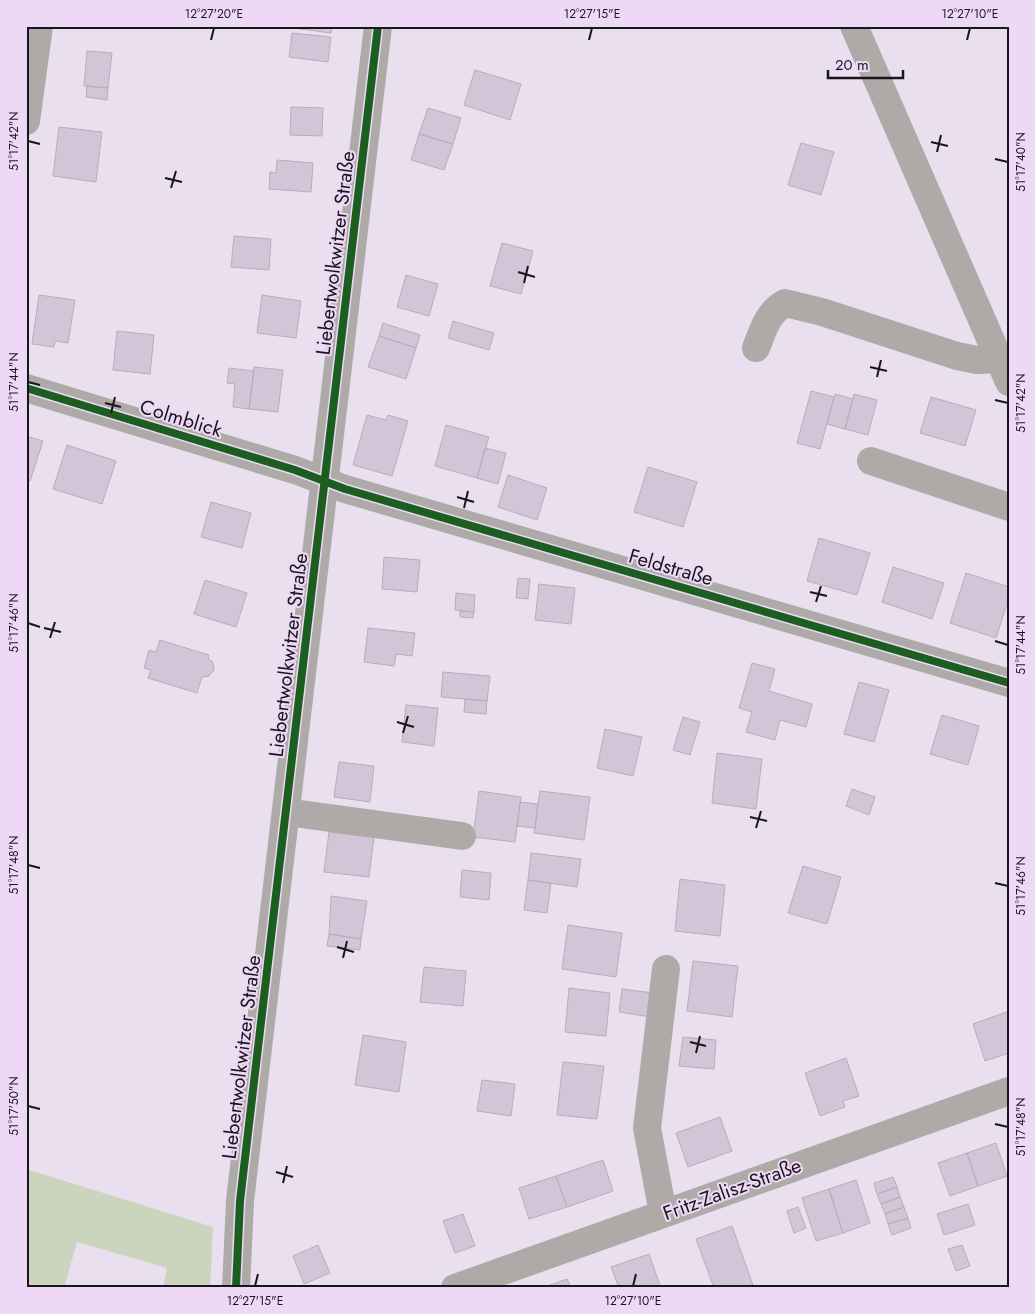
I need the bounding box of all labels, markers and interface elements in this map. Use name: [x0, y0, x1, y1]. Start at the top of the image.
text: 12°27'20"E: [185, 5, 243, 23]
text: 12°27'15"E: [564, 5, 620, 23]
text: 12°27'10"E: [942, 5, 998, 23]
scale bar: [828, 48, 902, 80]
text: 20 m: [835, 54, 869, 76]
text: 51°17'42"N: [5, 111, 23, 171]
text: 51°17'40"N: [1012, 132, 1030, 192]
street label: Liebertwolkwitzer Straße: [309, 149, 362, 357]
text: 51°17'44"N: [5, 352, 23, 412]
text: 51°17'42"N: [1012, 373, 1030, 433]
street label: Colmblick: [136, 392, 226, 445]
street label: Feldstraße: [625, 542, 717, 593]
street label: Liebertwolkwitzer Straße: [262, 551, 315, 759]
text: 51°17'46"N: [5, 593, 23, 653]
text: 51°17'44"N: [1012, 615, 1030, 675]
text: 51°17'48"N: [5, 835, 23, 895]
text: 51°17'46"N: [1012, 856, 1030, 916]
street label: Liebertwolkwitzer Straße: [215, 953, 268, 1161]
text: 51°17'50"N: [5, 1076, 23, 1136]
text: 51°17'48"N: [1012, 1097, 1030, 1157]
street label: Fritz-Zalisz-Straße: [659, 1151, 805, 1228]
text: 12°27'15"E: [227, 1292, 283, 1310]
text: 12°27'10"E: [605, 1292, 661, 1310]

